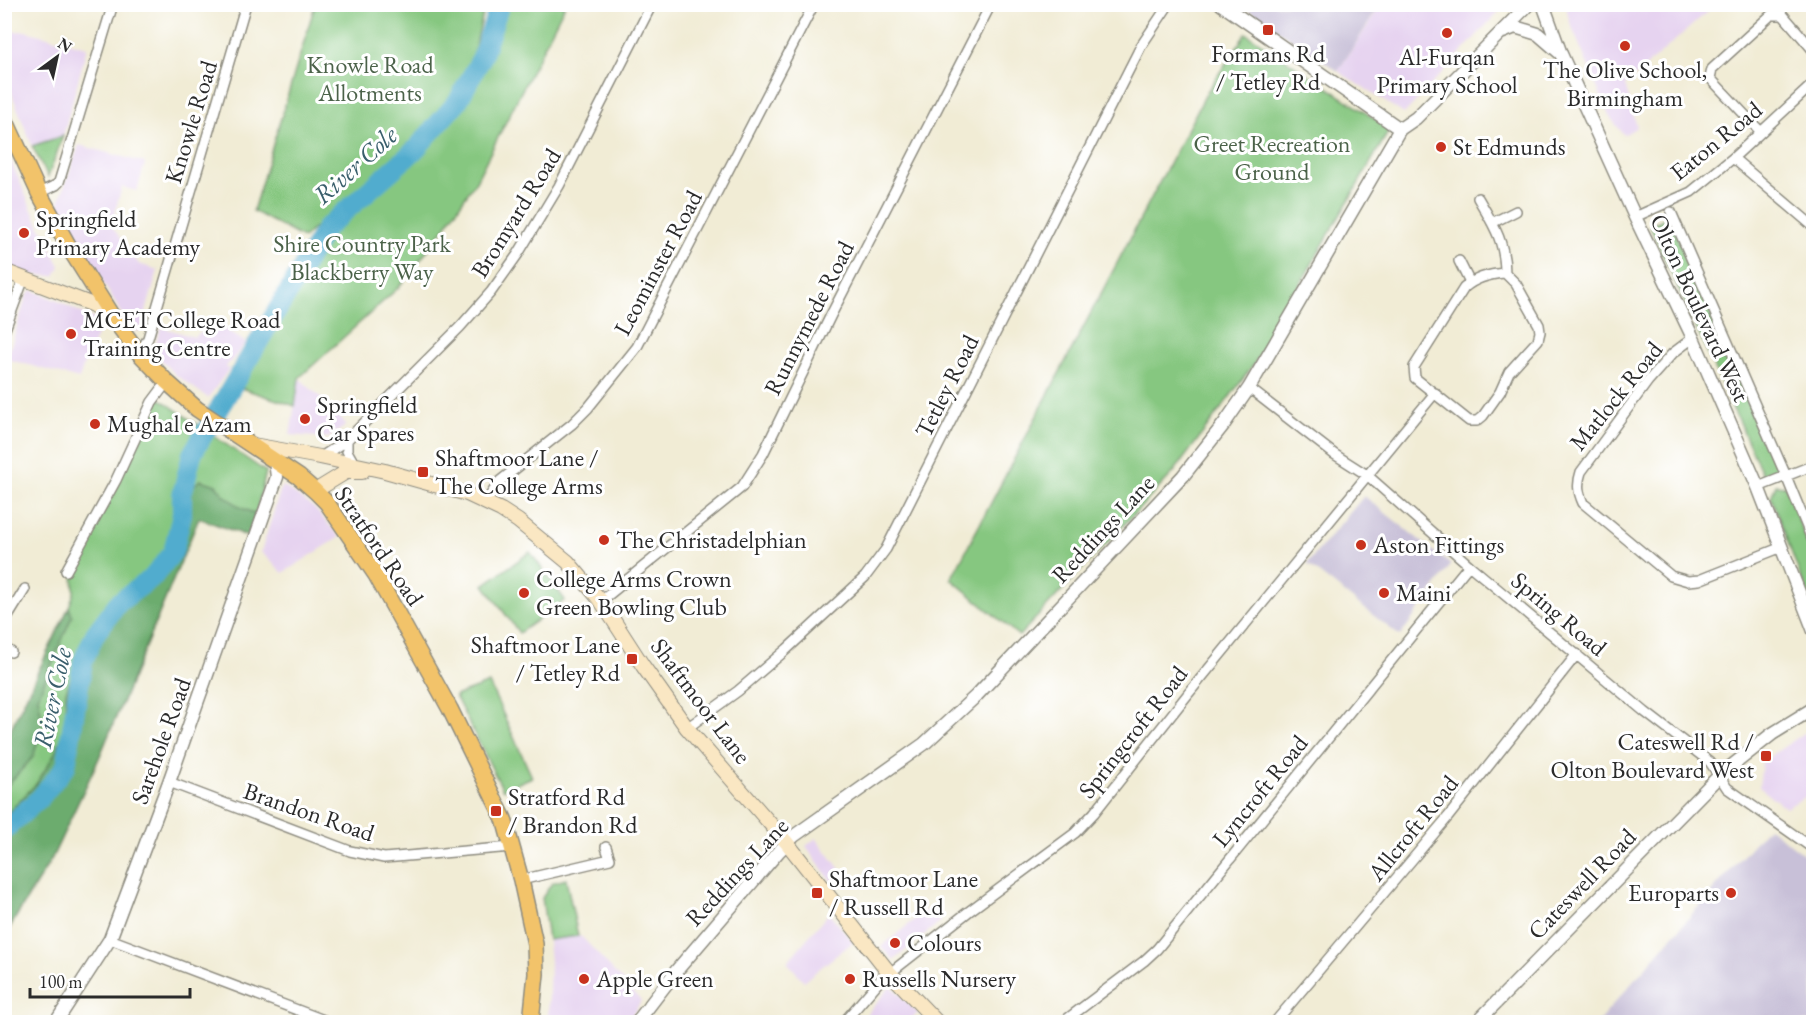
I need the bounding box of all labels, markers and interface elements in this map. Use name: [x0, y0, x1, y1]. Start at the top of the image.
marker: Formans Rd / Tetley Rd: [1261, 23, 1275, 37]
marker: Al-Furqan Primary School: [1440, 26, 1454, 40]
north arrow: [27, 27, 87, 87]
text: N: [54, 33, 76, 57]
place label: Formans Rd / Tetley Rd: [1211, 38, 1326, 97]
marker: The Olive School, Birmingham: [1618, 39, 1632, 53]
place label: Al-Furqan Primary School: [1376, 41, 1518, 100]
park label: Knowle Road Allotments: [306, 49, 434, 108]
place label: The Olive School, Birmingham: [1543, 54, 1707, 113]
street label: Knowle Road: [157, 56, 224, 187]
street label: Eaton Road: [1663, 94, 1769, 187]
water label: River Cole: [306, 117, 405, 212]
park label: Greet Recreation Ground: [1194, 128, 1351, 187]
place label: St Edmunds: [1453, 131, 1565, 162]
marker: St Edmunds: [1434, 140, 1448, 154]
street label: Bromyard Road: [464, 142, 568, 283]
street label: Leominster Road: [606, 184, 709, 341]
place label: Springfield Primary Academy: [36, 203, 201, 262]
street label: Olton Boulevard West: [1643, 209, 1758, 407]
marker: Springfield Primary Academy: [17, 226, 31, 240]
park label: Shire Country Park Blackberry Way: [273, 228, 452, 287]
street label: Runnymede Road: [756, 235, 861, 400]
place label: MCET College Road Training Centre: [83, 304, 281, 363]
marker: MCET College Road Training Centre: [64, 327, 78, 341]
street label: Tetley Road: [908, 328, 986, 442]
street label: Matlock Road: [1562, 334, 1670, 457]
place label: Springfield Car Spares: [317, 389, 418, 448]
place label: Mughal e Azam: [107, 408, 252, 439]
marker: Springfield Car Spares: [298, 412, 312, 426]
marker: Mughal e Azam: [88, 417, 102, 431]
place label: Shaftmoor Lane / The College Arms: [435, 442, 603, 501]
marker: Shaftmoor Lane / The College Arms: [416, 465, 430, 479]
street label: Reddings Lane: [1044, 468, 1161, 590]
street label: Stratford Road: [328, 480, 431, 612]
place label: The Christadelphian: [616, 524, 807, 555]
place label: Aston Fittings: [1372, 529, 1504, 560]
marker: The Christadelphian: [597, 533, 611, 547]
marker: Aston Fittings: [1354, 538, 1368, 552]
place label: College Arms Crown Green Bowling Club: [536, 563, 732, 622]
street label: Spring Road: [1505, 565, 1614, 663]
place label: Maini: [1396, 577, 1451, 608]
marker: College Arms Crown Green Bowling Club: [517, 586, 531, 600]
marker: Maini: [1377, 586, 1391, 600]
place label: Shaftmoor Lane / Tetley Rd: [471, 629, 621, 688]
street label: Shaftmoor Lane: [644, 632, 759, 770]
water label: River Cole: [25, 643, 79, 751]
marker: Shaftmoor Lane / Tetley Rd: [625, 652, 639, 666]
street label: Springcroft Road: [1071, 658, 1195, 804]
street label: Sarehole Road: [123, 673, 198, 808]
place label: Cateswell Rd / Olton Boulevard West: [1550, 726, 1754, 785]
street label: Lyncroft Road: [1205, 728, 1315, 853]
marker: Cateswell Rd / Olton Boulevard West: [1759, 749, 1773, 763]
street label: Allcroft Road: [1360, 768, 1465, 888]
street label: Brandon Road: [240, 775, 379, 849]
place label: Stratford Rd / Brandon Rd: [508, 781, 638, 840]
marker: Stratford Rd / Brandon Rd: [489, 804, 503, 818]
street label: Reddings Lane: [678, 811, 795, 933]
street label: Cateswell Road: [1521, 821, 1643, 946]
place label: Shaftmoor Lane / Russell Rd: [829, 863, 978, 922]
place label: Europarts: [1628, 877, 1719, 908]
marker: Shaftmoor Lane / Russell Rd: [810, 886, 824, 900]
marker: Europarts: [1724, 886, 1738, 900]
place label: Colours: [907, 927, 982, 958]
marker: Colours: [888, 936, 902, 950]
scale bar: [30, 961, 190, 999]
place label: Apple Green: [595, 963, 714, 994]
place label: Russells Nursery: [862, 963, 1016, 994]
text: 100 m: [39, 970, 83, 993]
marker: Apple Green: [577, 972, 591, 986]
marker: Russells Nursery: [843, 972, 857, 986]

